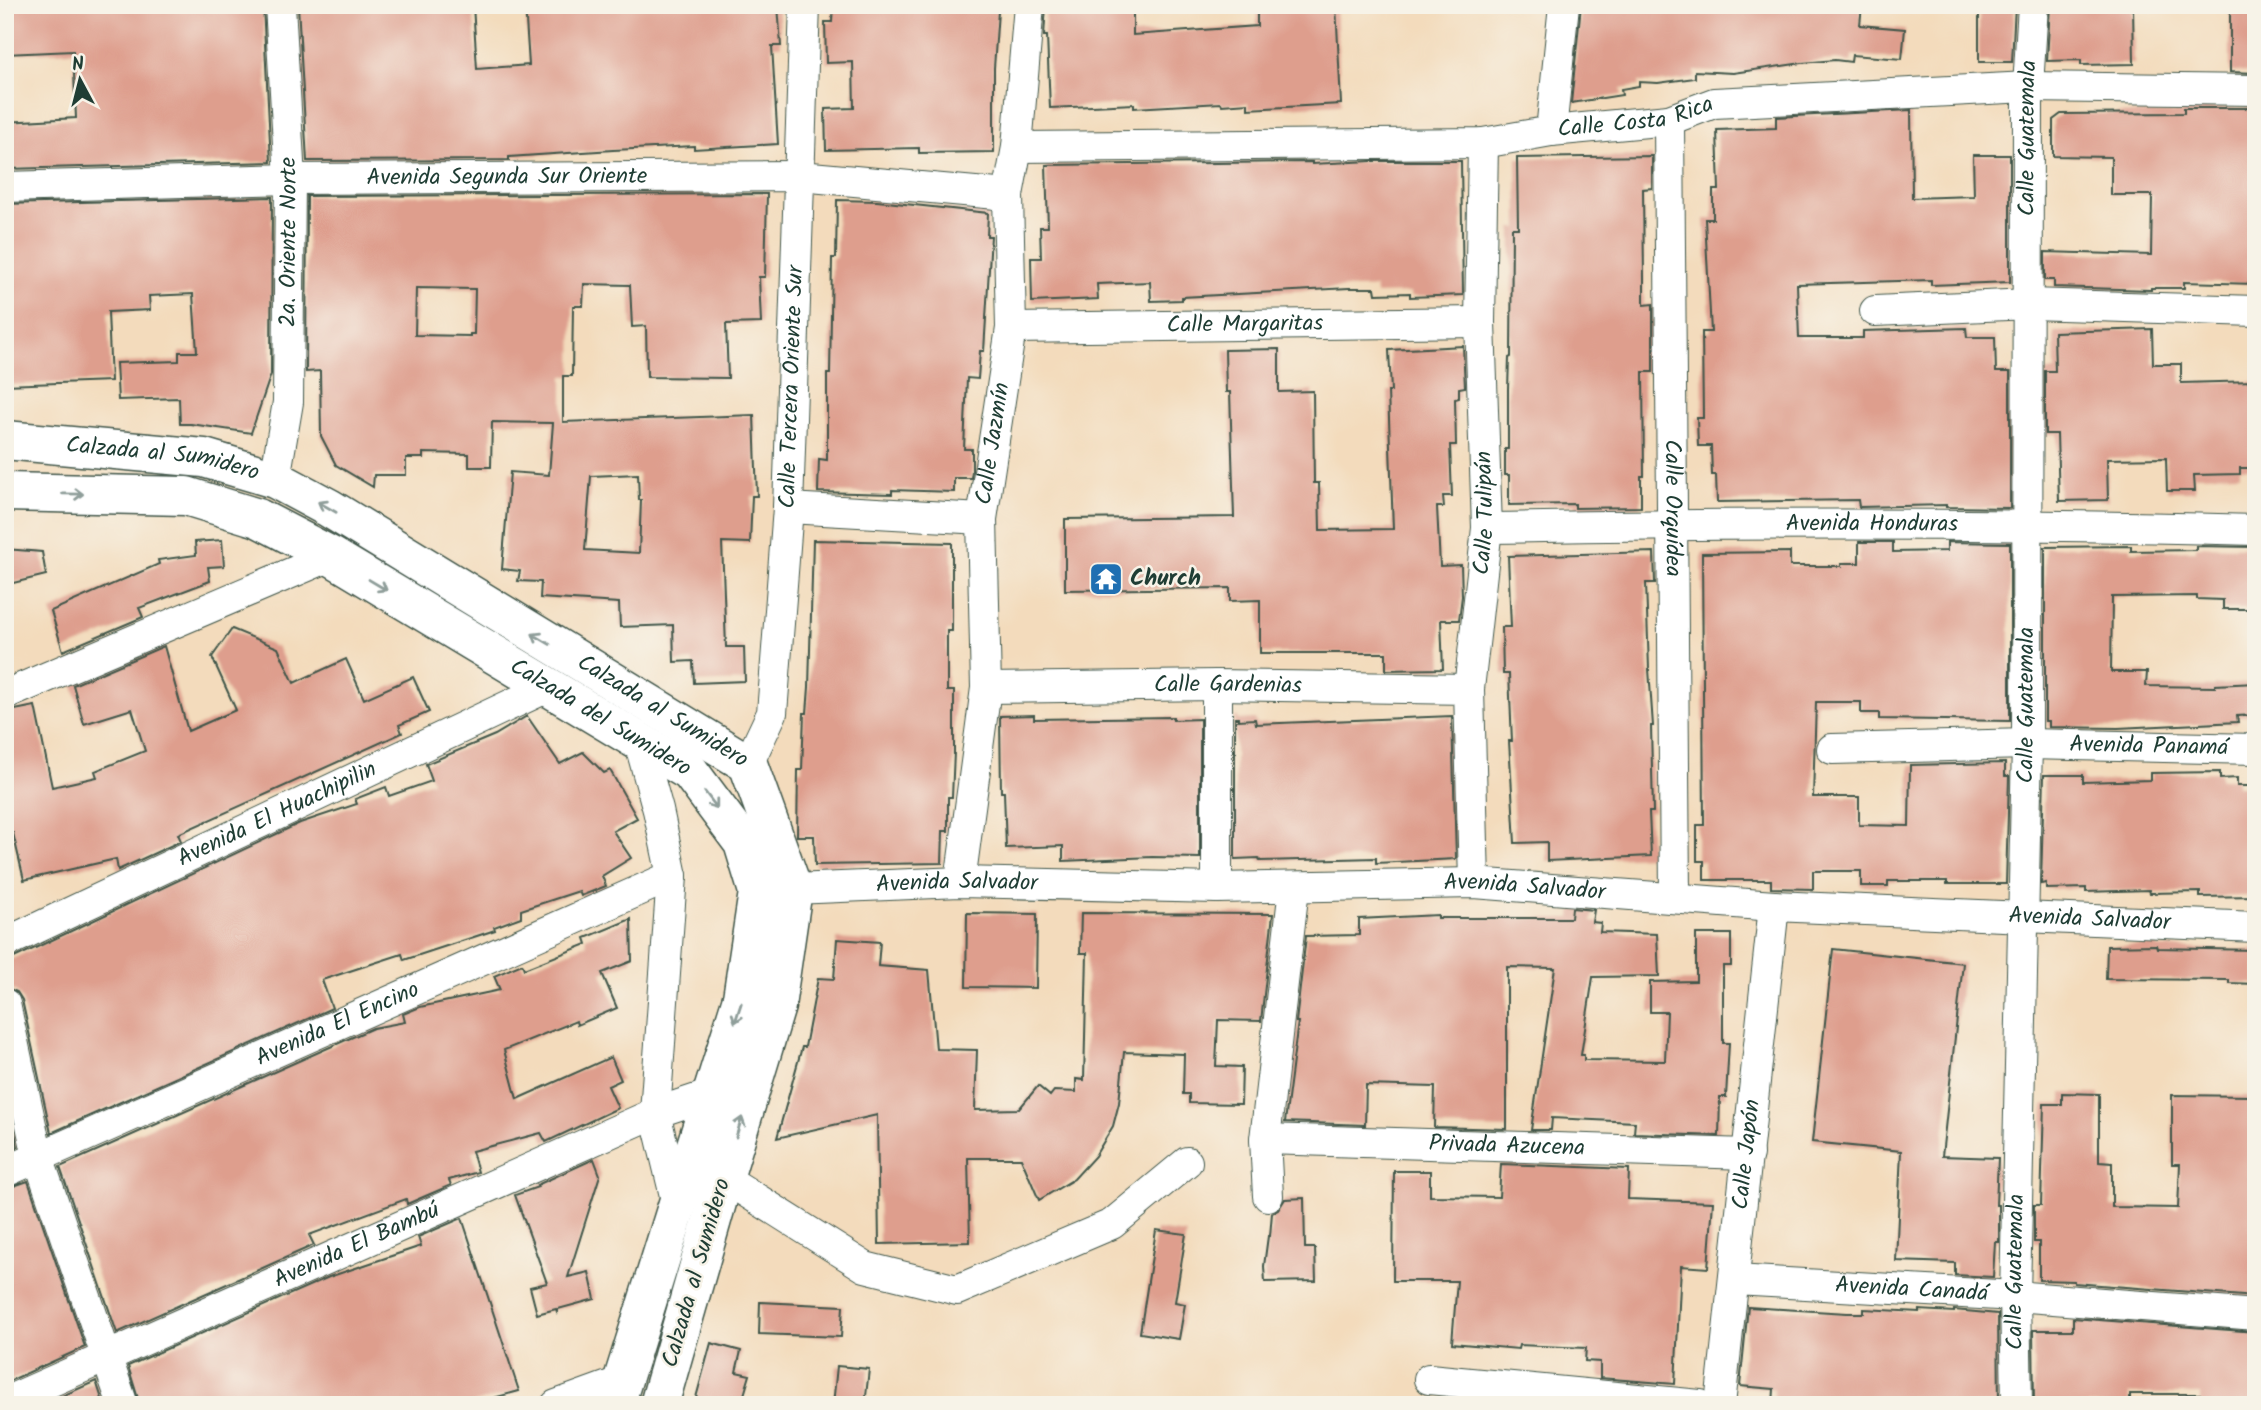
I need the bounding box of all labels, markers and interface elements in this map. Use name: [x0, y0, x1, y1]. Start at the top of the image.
north arrow: [46, 46, 116, 116]
text: N: [70, 49, 86, 81]
street label: Calle Guatemala: [2010, 59, 2048, 216]
street label: Calle Costa Rica: [1556, 87, 1719, 148]
street label: 2a. Oriente Norte: [271, 156, 308, 327]
street label: Avenida Segunda Sur Oriente: [366, 159, 647, 197]
street label: Calle Tercera Oriente Sur: [770, 264, 814, 509]
street label: Calle Margaritas: [1167, 306, 1324, 344]
street label: Calle Jazmín: [966, 380, 1020, 507]
street label: Calzada al Sumidero: [64, 428, 264, 491]
street label: Calle Orquídea: [1653, 439, 1691, 577]
street label: Calle Tulipán: [1464, 450, 1505, 577]
one-way arrow: [62, 487, 85, 500]
one-way arrow: [317, 500, 337, 514]
street label: Avenida Honduras: [1786, 506, 1958, 543]
temple icon: Church: [1087, 560, 1125, 598]
place label: Church: [1130, 561, 1201, 597]
one-way arrow: [368, 578, 388, 592]
street label: Calle Guatemala: [2008, 627, 2045, 784]
one-way arrow: [532, 632, 552, 646]
street label: Calzada al Sumidero: [570, 646, 755, 778]
street label: Calzada del Sumidero: [503, 649, 698, 787]
street label: Calle Gardenias: [1154, 667, 1303, 704]
street label: Avenida Panamá: [2069, 727, 2231, 766]
street label: Avenida El Huachipilin: [171, 752, 383, 877]
one-way arrow: [704, 790, 719, 809]
street label: Avenida Salvador: [875, 864, 1040, 904]
street label: Avenida Salvador: [1443, 865, 1608, 911]
street label: Avenida Salvador: [2008, 898, 2173, 941]
street label: Avenida El Encino: [250, 972, 425, 1076]
one-way arrow: [730, 1002, 743, 1024]
street label: Calle Japón: [1723, 1098, 1771, 1211]
one-way arrow: [734, 1117, 747, 1139]
street label: Privada Azucena: [1428, 1126, 1586, 1167]
street label: Calzada al Sumidero: [653, 1174, 741, 1372]
street label: Avenida El Bambú: [268, 1192, 447, 1298]
street label: Calle Guatemala: [1997, 1194, 2035, 1350]
street label: Avenida Canadá: [1834, 1268, 1991, 1313]

